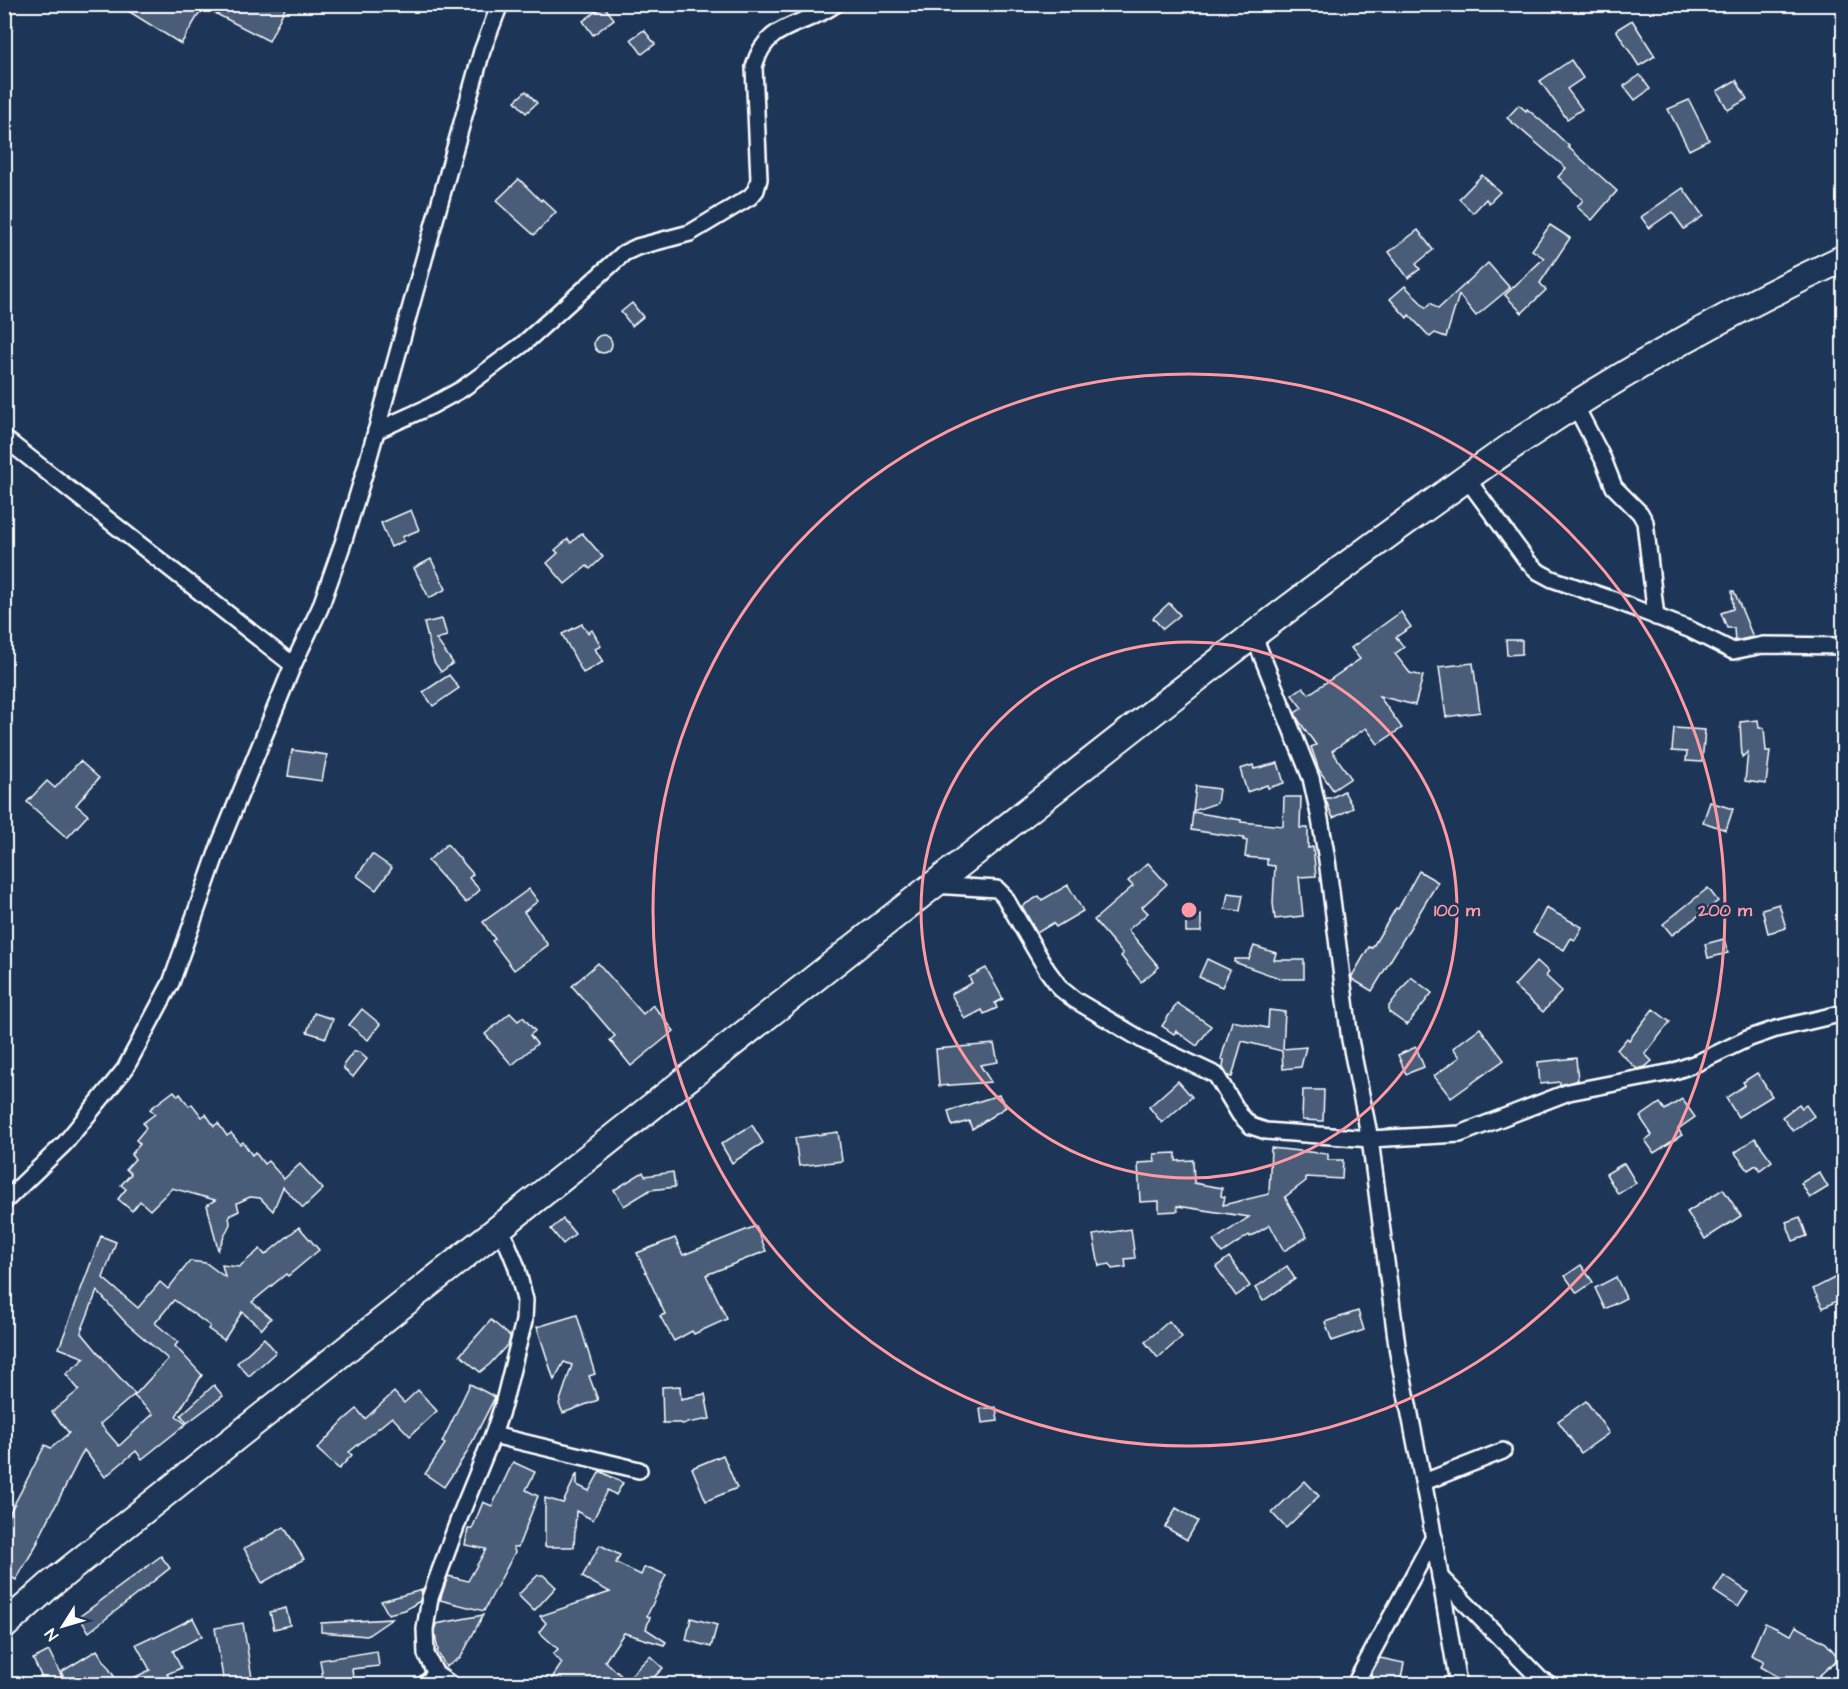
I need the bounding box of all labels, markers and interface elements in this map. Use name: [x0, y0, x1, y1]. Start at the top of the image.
text: 100 m: [1434, 898, 1481, 923]
text: 200 m: [1697, 898, 1753, 923]
centre of rings: [1179, 900, 1199, 920]
north arrow: [33, 1596, 93, 1656]
text: N: [40, 1624, 64, 1645]

